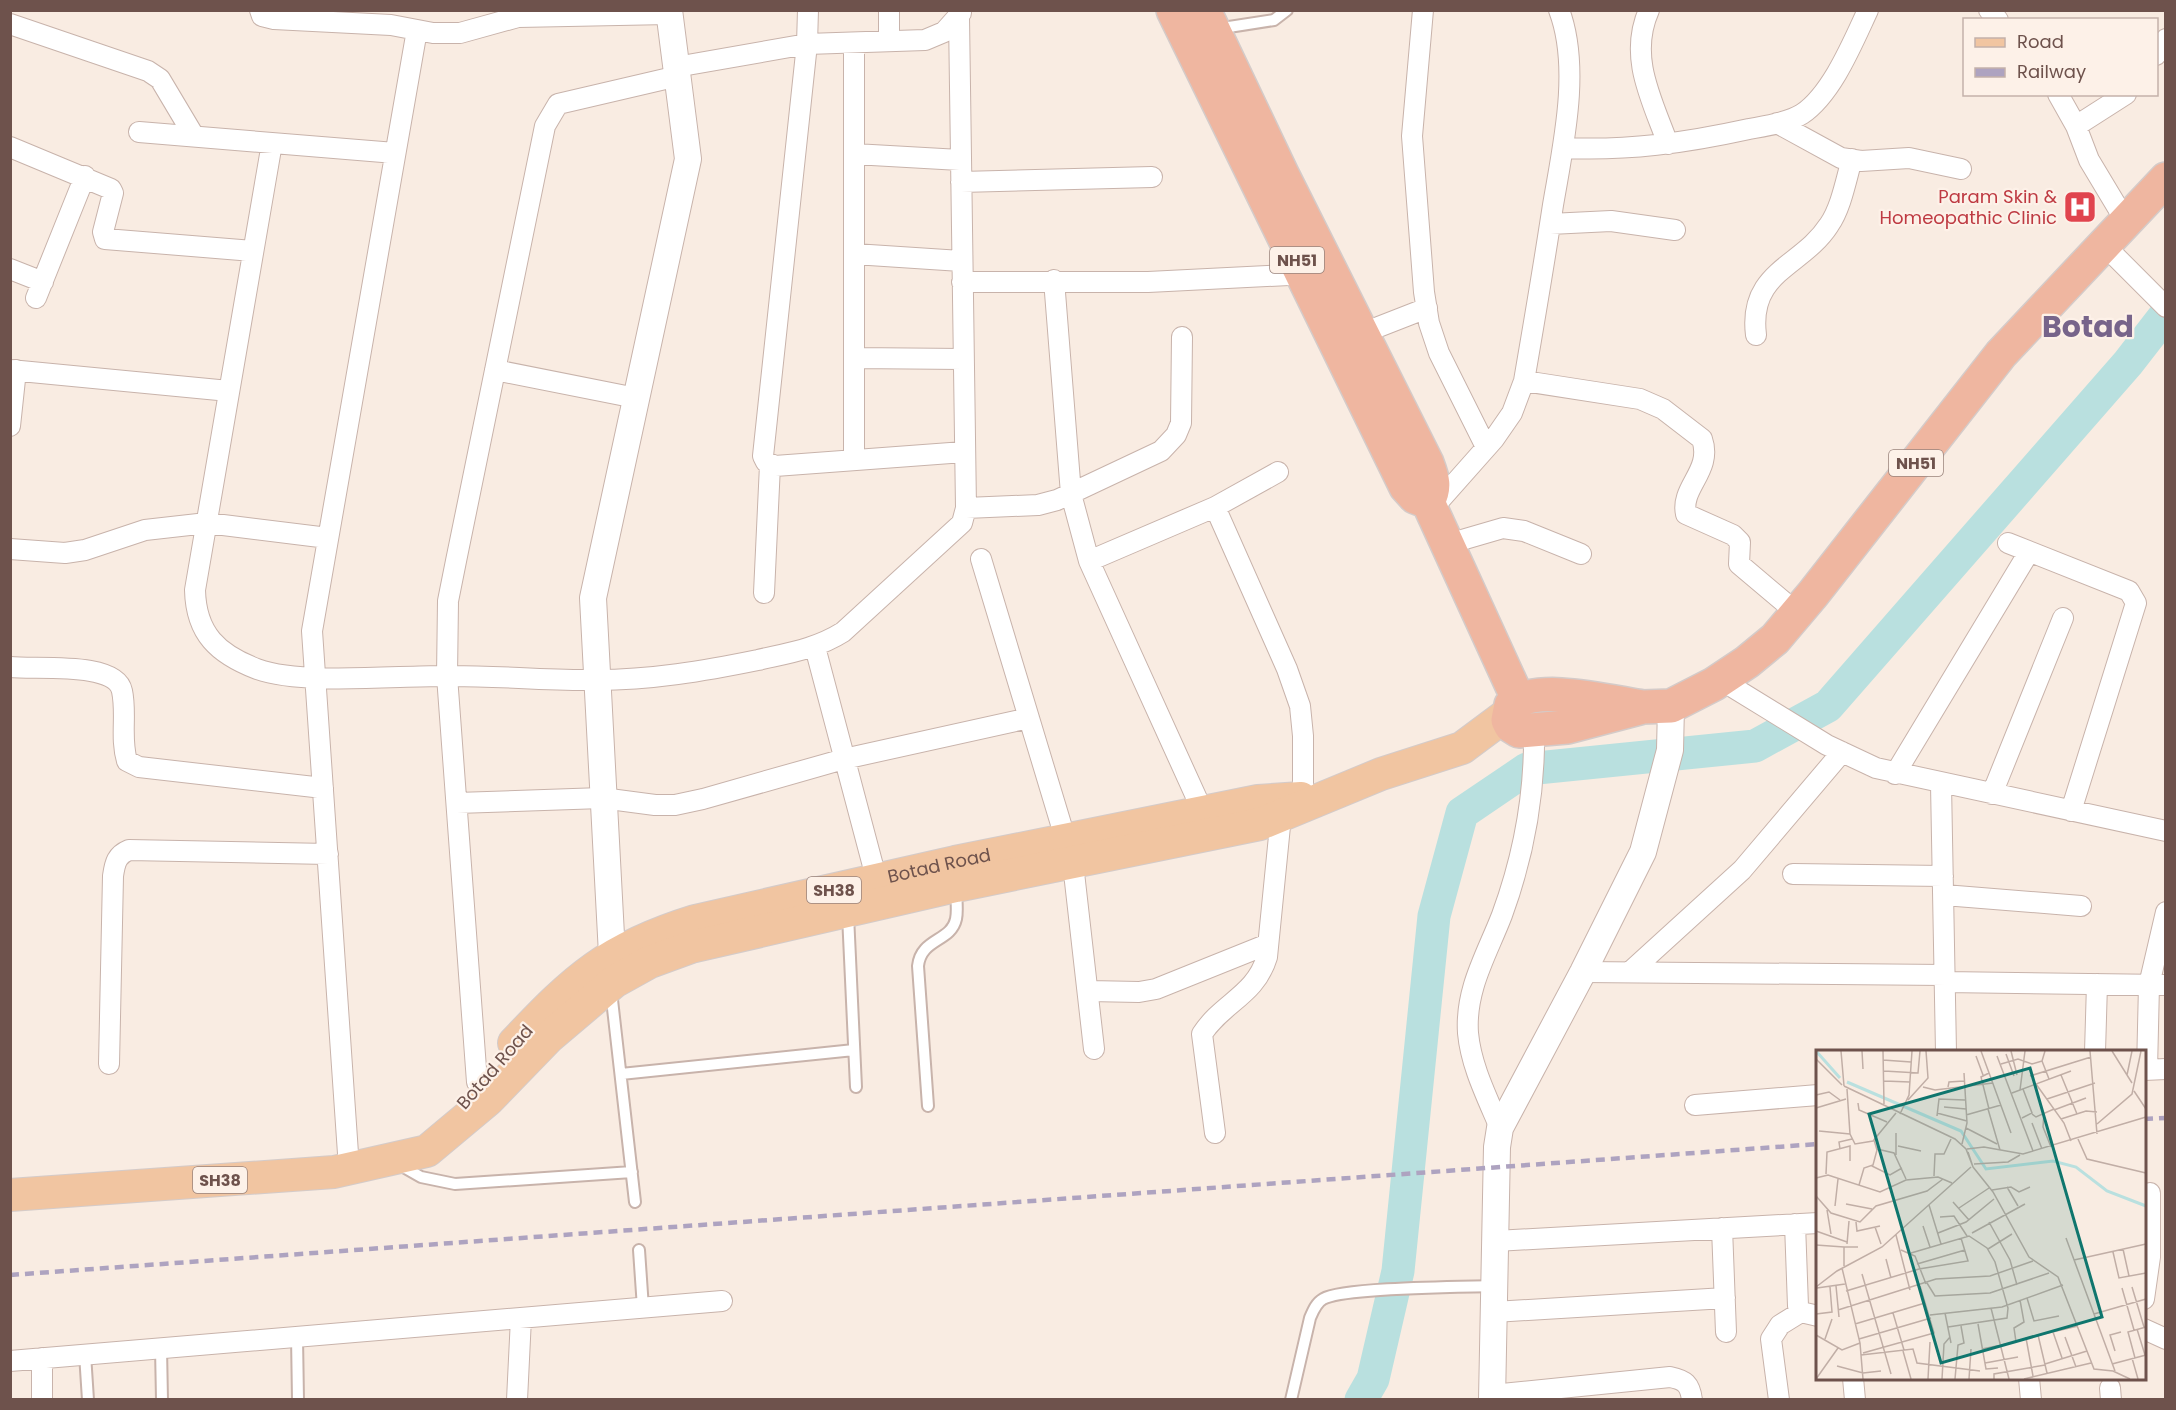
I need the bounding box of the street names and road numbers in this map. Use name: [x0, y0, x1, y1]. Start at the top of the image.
road number: NH51: [1270, 247, 1324, 273]
road number: NH51: [1889, 450, 1943, 476]
street label: Botad Road: [885, 842, 993, 889]
road number: SH38: [807, 877, 861, 903]
street label: Botad Road: [451, 1019, 539, 1115]
road number: SH38: [193, 1167, 247, 1193]

